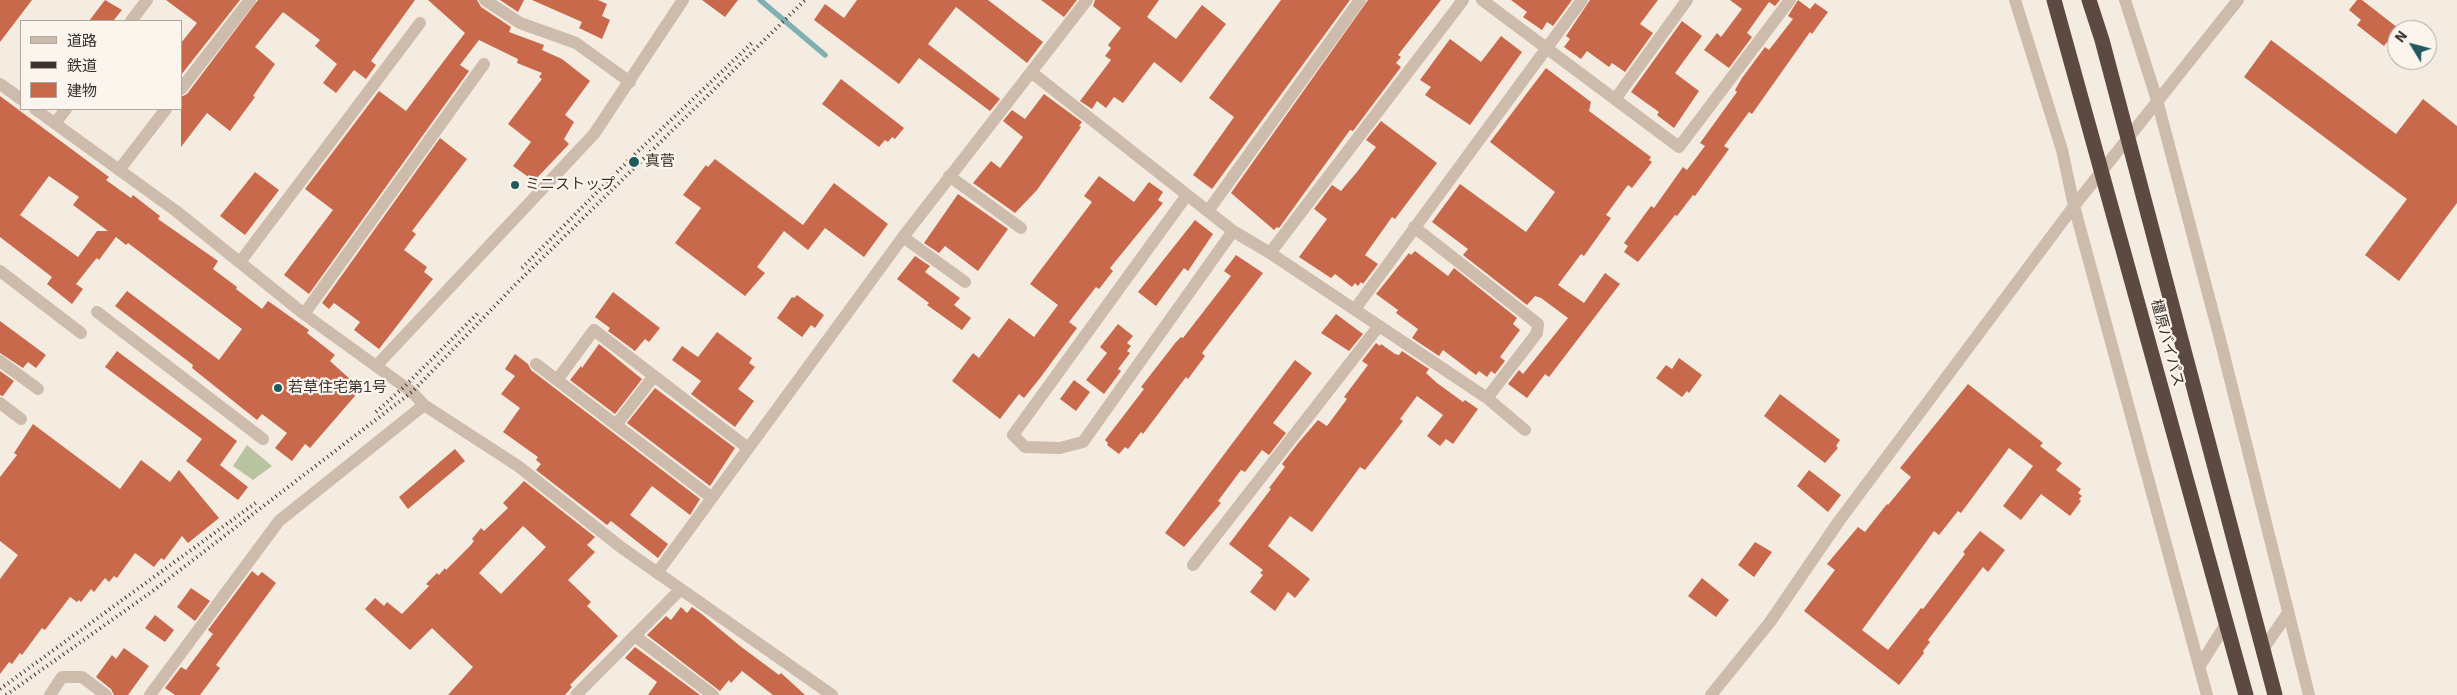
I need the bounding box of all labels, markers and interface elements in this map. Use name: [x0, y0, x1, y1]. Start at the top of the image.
legend: [20, 20, 182, 110]
north arrow: [2387, 20, 2437, 70]
text: N: [2391, 27, 2411, 46]
text: 道路: [67, 31, 97, 50]
text: 鉄道: [67, 56, 97, 75]
text: 建物: [67, 81, 97, 100]
place label: 真菅: [645, 153, 675, 171]
marker: 真菅: [627, 155, 641, 169]
place label: ミニストップ: [525, 176, 615, 194]
marker: ミニストップ: [509, 179, 521, 191]
street label: 橿原バイパス: [2147, 297, 2187, 389]
place label: 若草住宅第1号: [288, 379, 387, 397]
marker: 若草住宅第1号: [272, 382, 284, 394]

